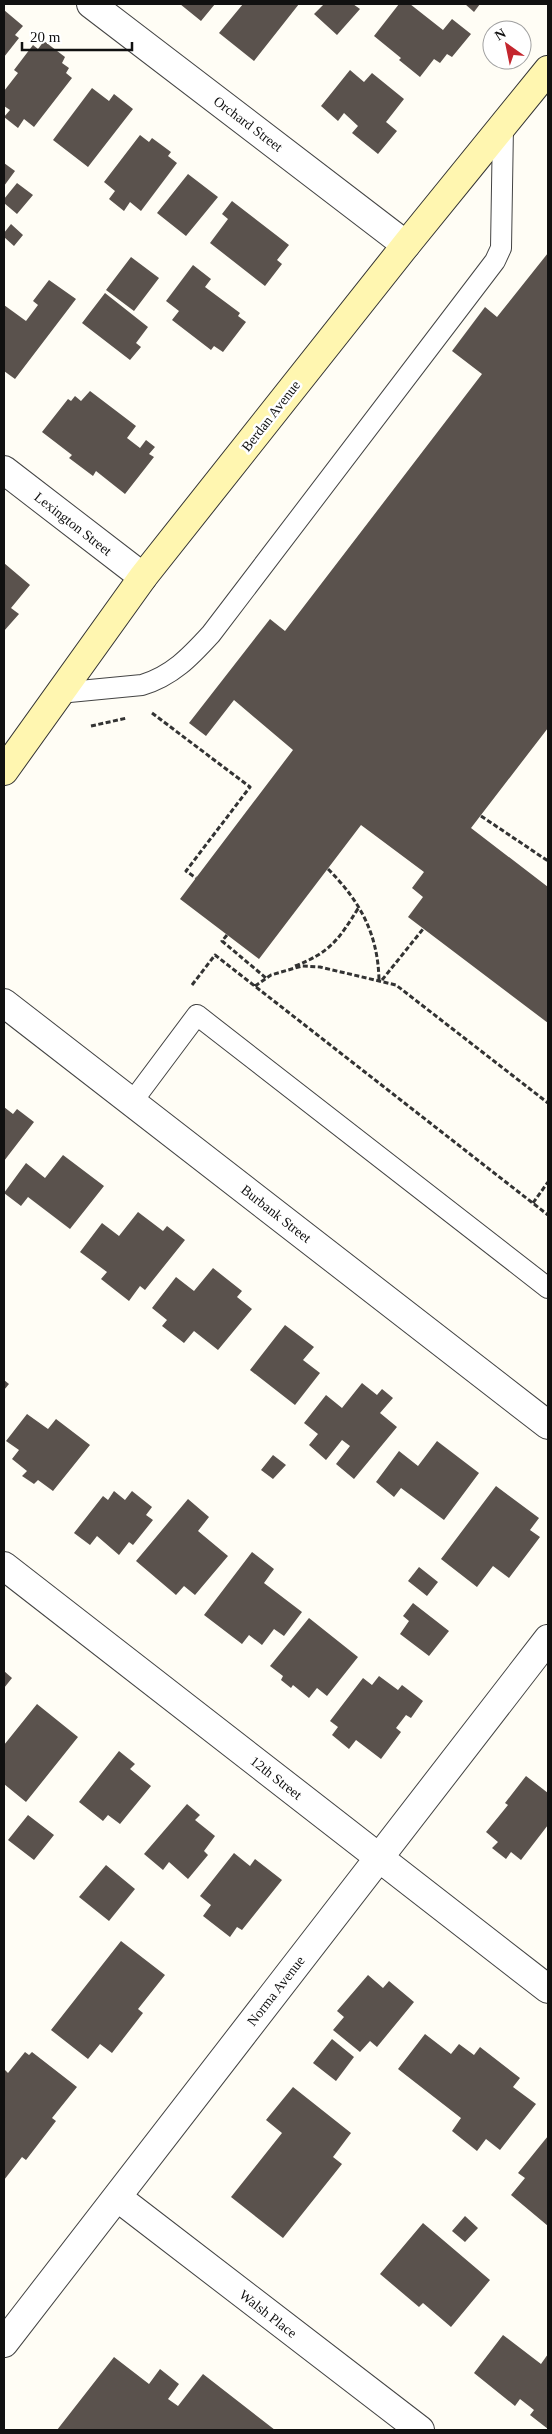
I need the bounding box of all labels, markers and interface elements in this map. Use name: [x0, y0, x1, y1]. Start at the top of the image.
scale bar: [22, 20, 132, 52]
north arrow: [482, 20, 532, 70]
text: N: [492, 25, 509, 44]
text: 20 m: [30, 29, 61, 45]
street label: Orchard Street: [211, 93, 285, 155]
street label: Berdan Avenue: [239, 378, 303, 454]
street label: Lexington Street: [31, 489, 115, 559]
street label: Burbank Street: [238, 1182, 314, 1246]
street label: 12th Street: [247, 1753, 305, 1803]
street label: Norma Avenue: [244, 1953, 308, 2029]
street label: Walsh Place: [236, 2287, 300, 2341]

